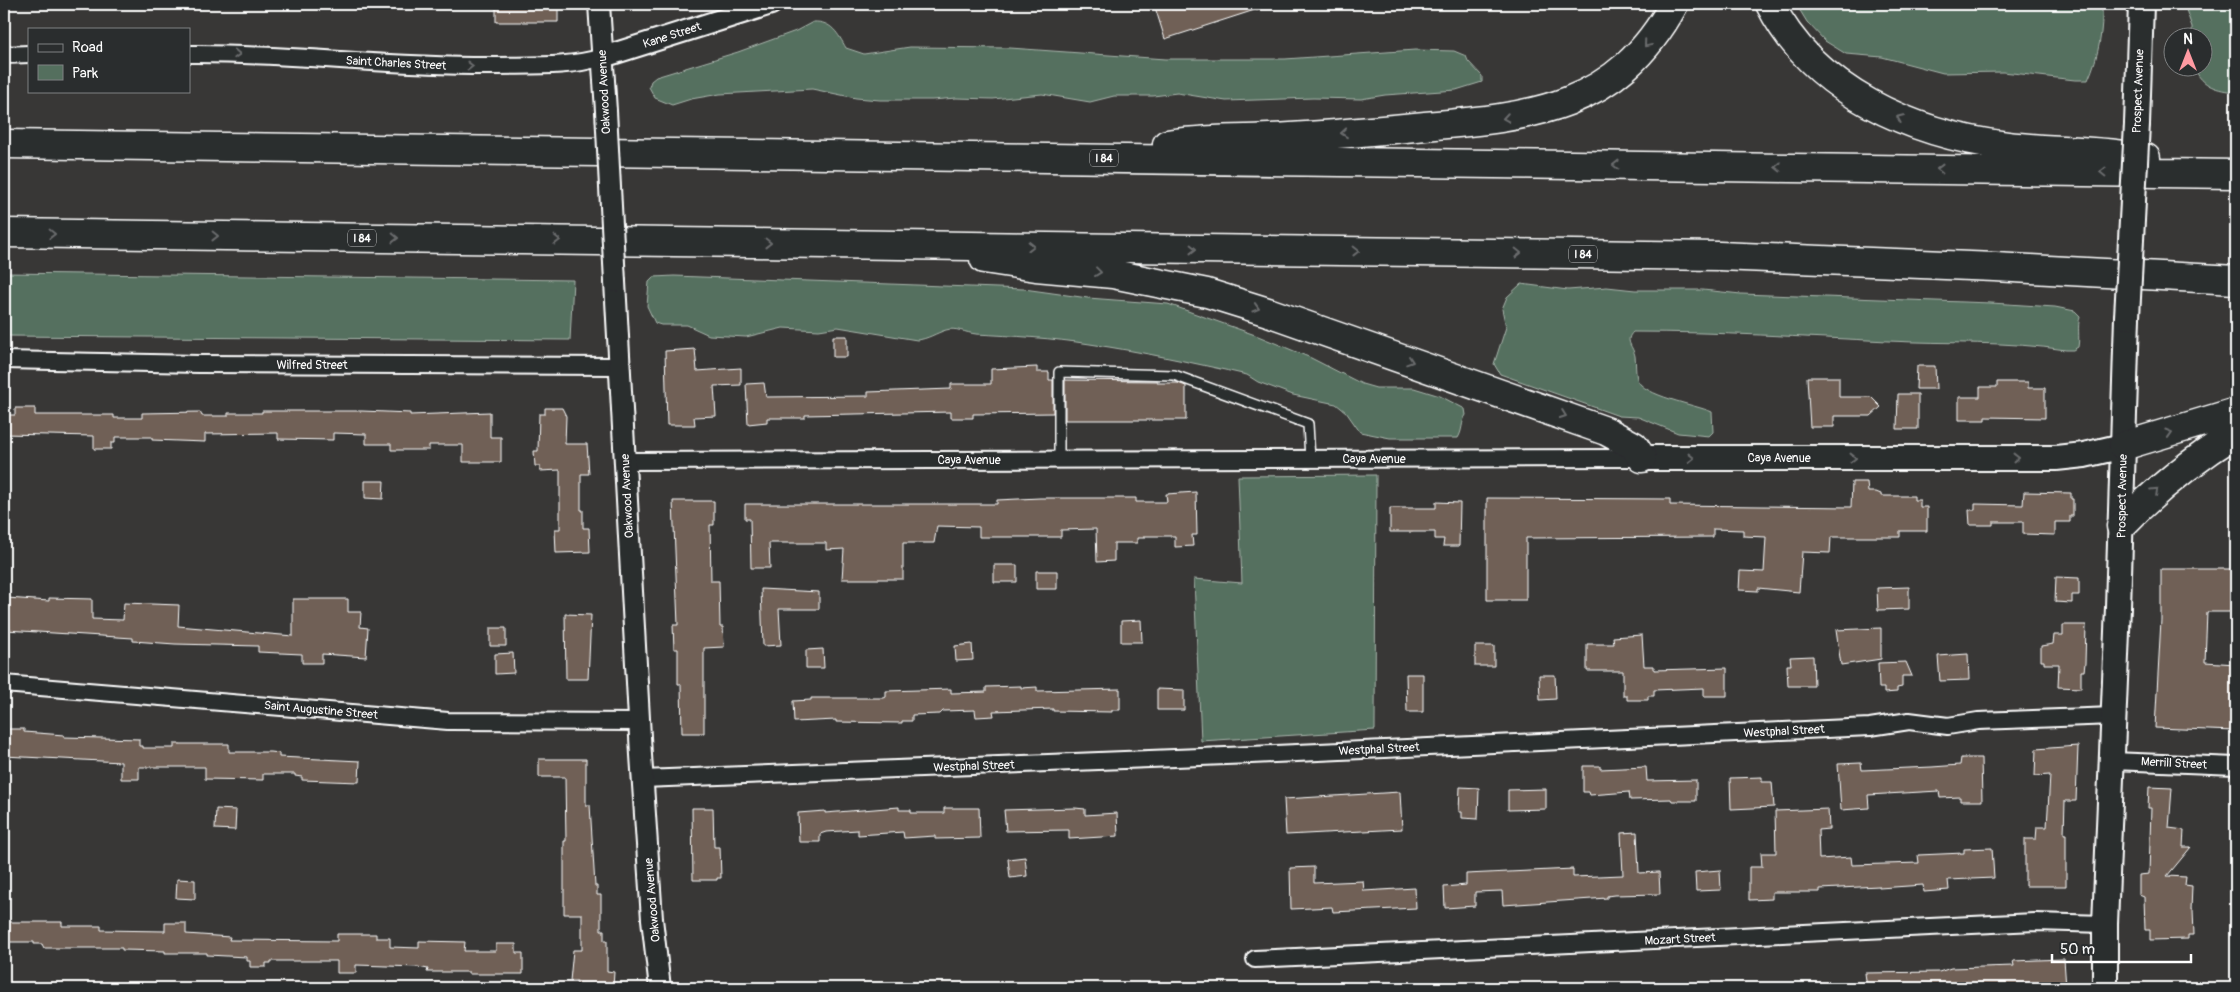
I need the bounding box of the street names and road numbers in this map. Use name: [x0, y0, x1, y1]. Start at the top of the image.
street label: Kane Street: [641, 19, 703, 52]
street label: Oakwood Avenue: [595, 49, 614, 135]
street label: Prospect Avenue: [2130, 49, 2147, 133]
street label: Saint Charles Street: [345, 53, 447, 74]
road number: I 84: [1090, 150, 1118, 167]
road number: I 84: [348, 230, 376, 247]
road number: I 84: [1569, 245, 1597, 262]
street label: Wilfred Street: [276, 358, 348, 373]
street label: Caya Avenue: [1747, 451, 1811, 466]
street label: Caya Avenue: [1342, 452, 1406, 467]
street label: Oakwood Avenue: [618, 453, 637, 539]
street label: Caya Avenue: [937, 453, 1001, 468]
street label: Prospect Avenue: [2114, 454, 2131, 538]
street label: Saint Augustine Street: [263, 698, 379, 723]
street label: Westphal Street: [1743, 722, 1825, 741]
street label: Westphal Street: [1338, 740, 1420, 759]
street label: Merrill Street: [2141, 754, 2208, 773]
street label: Westphal Street: [933, 758, 1015, 775]
street label: Oakwood Avenue: [641, 857, 664, 943]
street label: Mozart Street: [1644, 930, 1716, 949]

